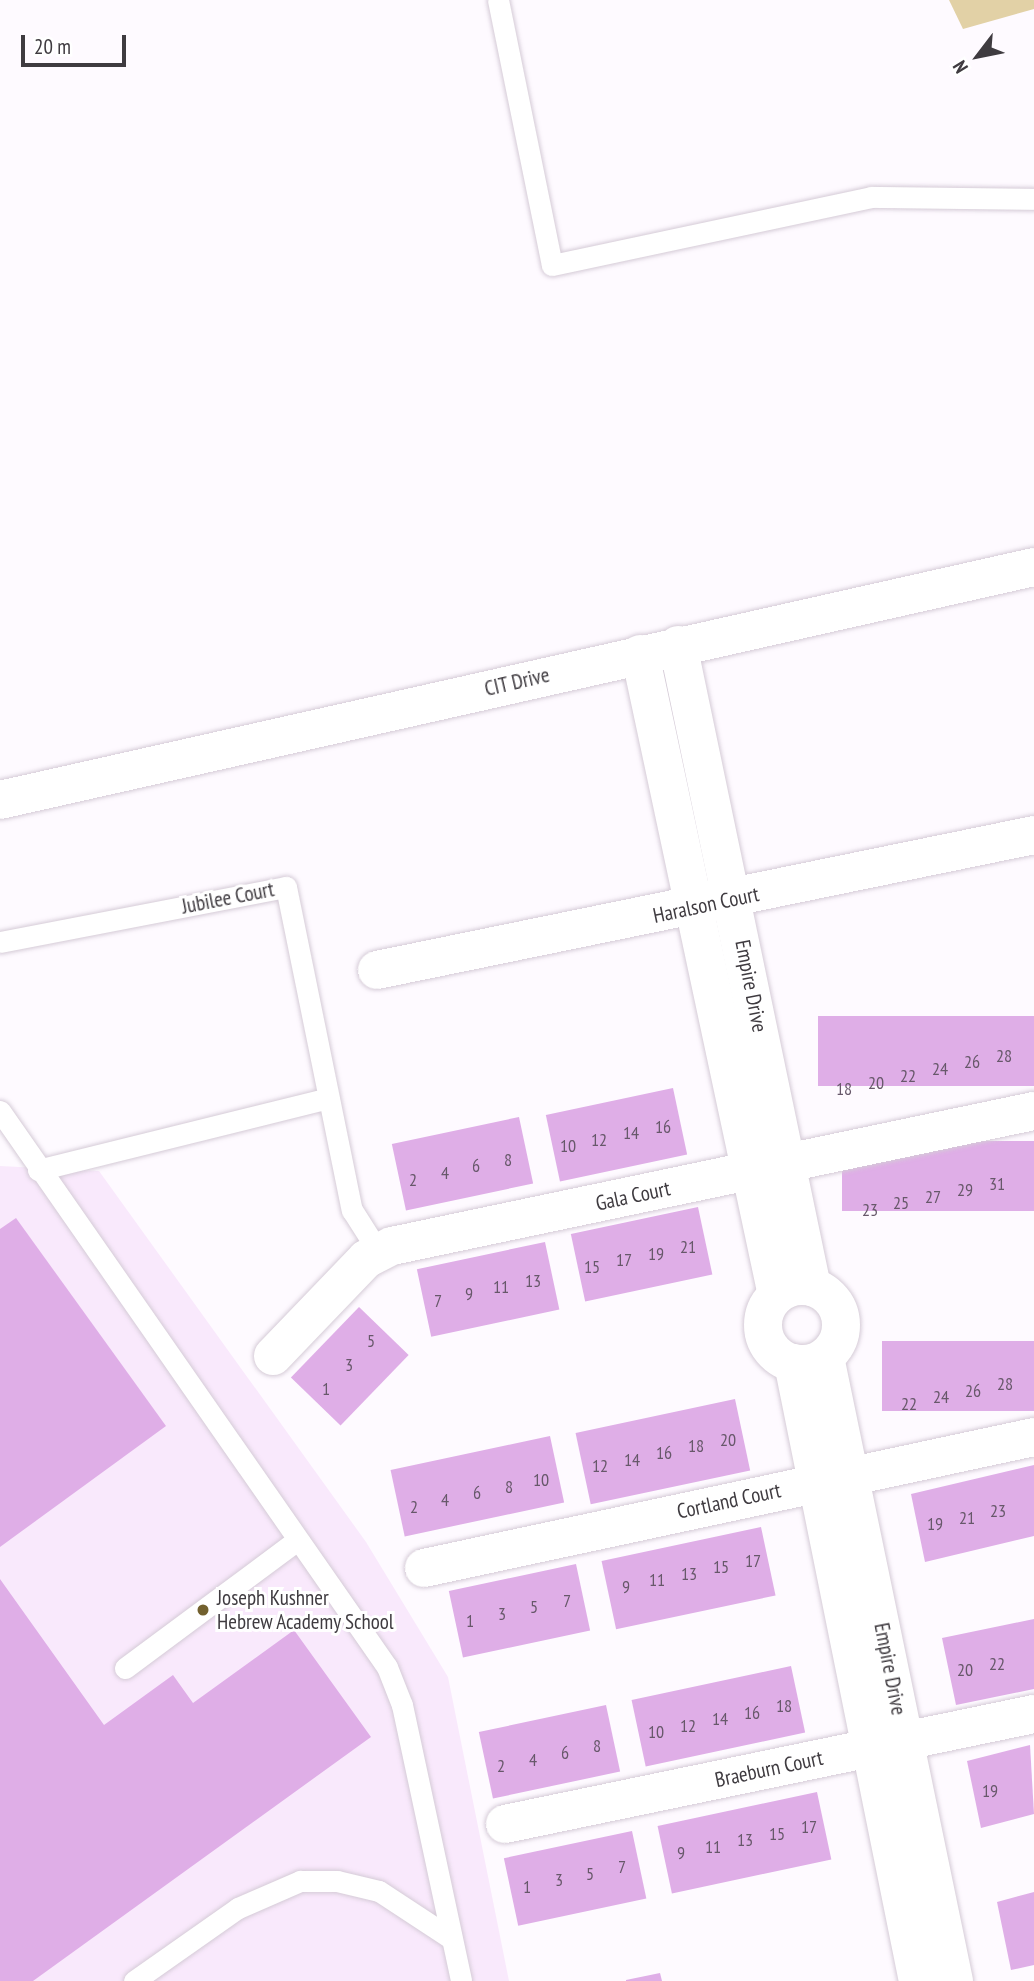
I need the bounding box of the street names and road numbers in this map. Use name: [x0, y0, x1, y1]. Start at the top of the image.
street label: CIT Drive: [482, 662, 552, 702]
street label: Jubilee Court: [180, 877, 276, 919]
street label: Haralson Court: [651, 881, 761, 929]
street label: Empire Drive: [730, 938, 772, 1034]
street label: Gala Court: [593, 1176, 673, 1216]
street label: Cortland Court: [675, 1478, 783, 1524]
street label: Empire Drive: [869, 1621, 911, 1717]
street label: Braeburn Court: [713, 1745, 825, 1793]

